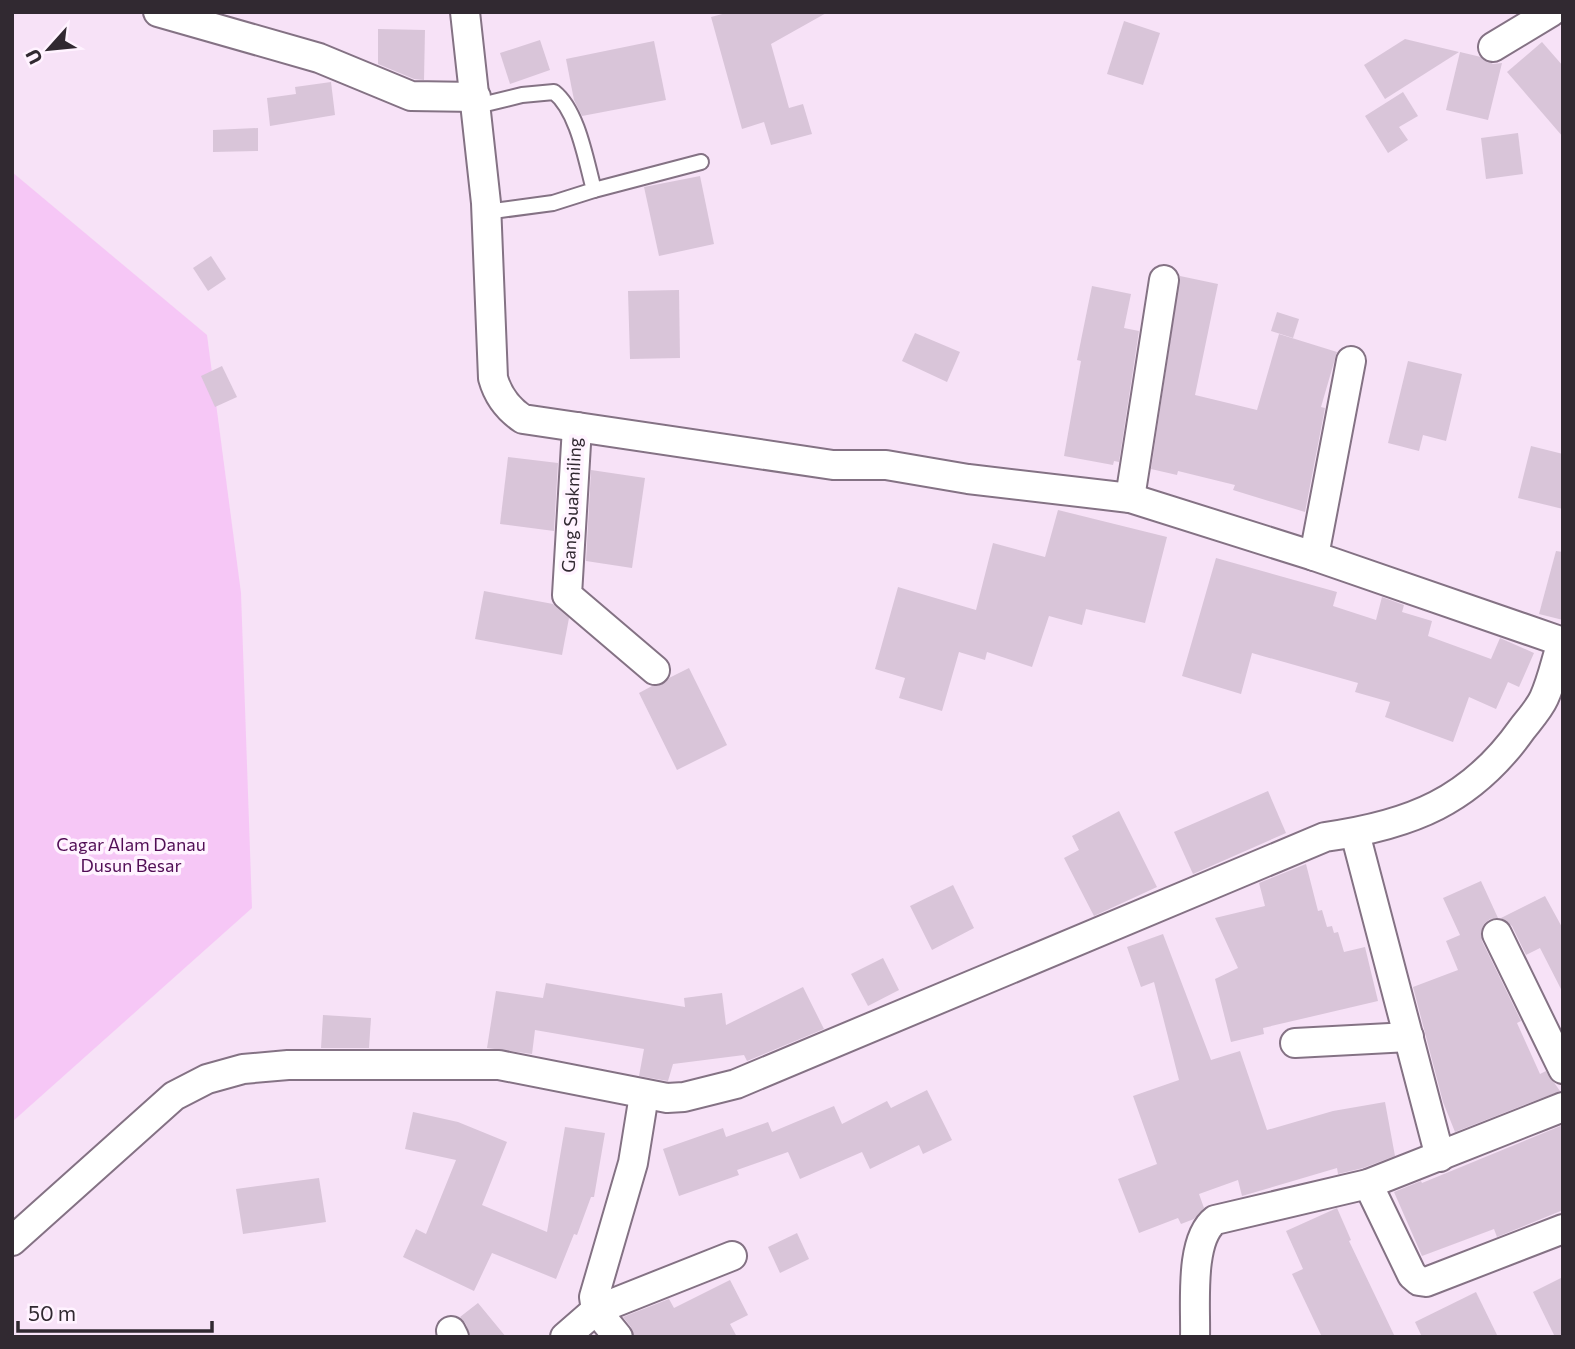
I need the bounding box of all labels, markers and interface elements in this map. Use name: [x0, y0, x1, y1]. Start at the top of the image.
north arrow: [14, 14, 84, 84]
text: U: [20, 46, 47, 68]
street label: Gang Suakmiling: [556, 436, 586, 573]
park label: Cagar Alam Danau Dusun Besar: [56, 833, 206, 876]
scale bar: [18, 1290, 212, 1334]
text: 50 m: [28, 1300, 76, 1325]

